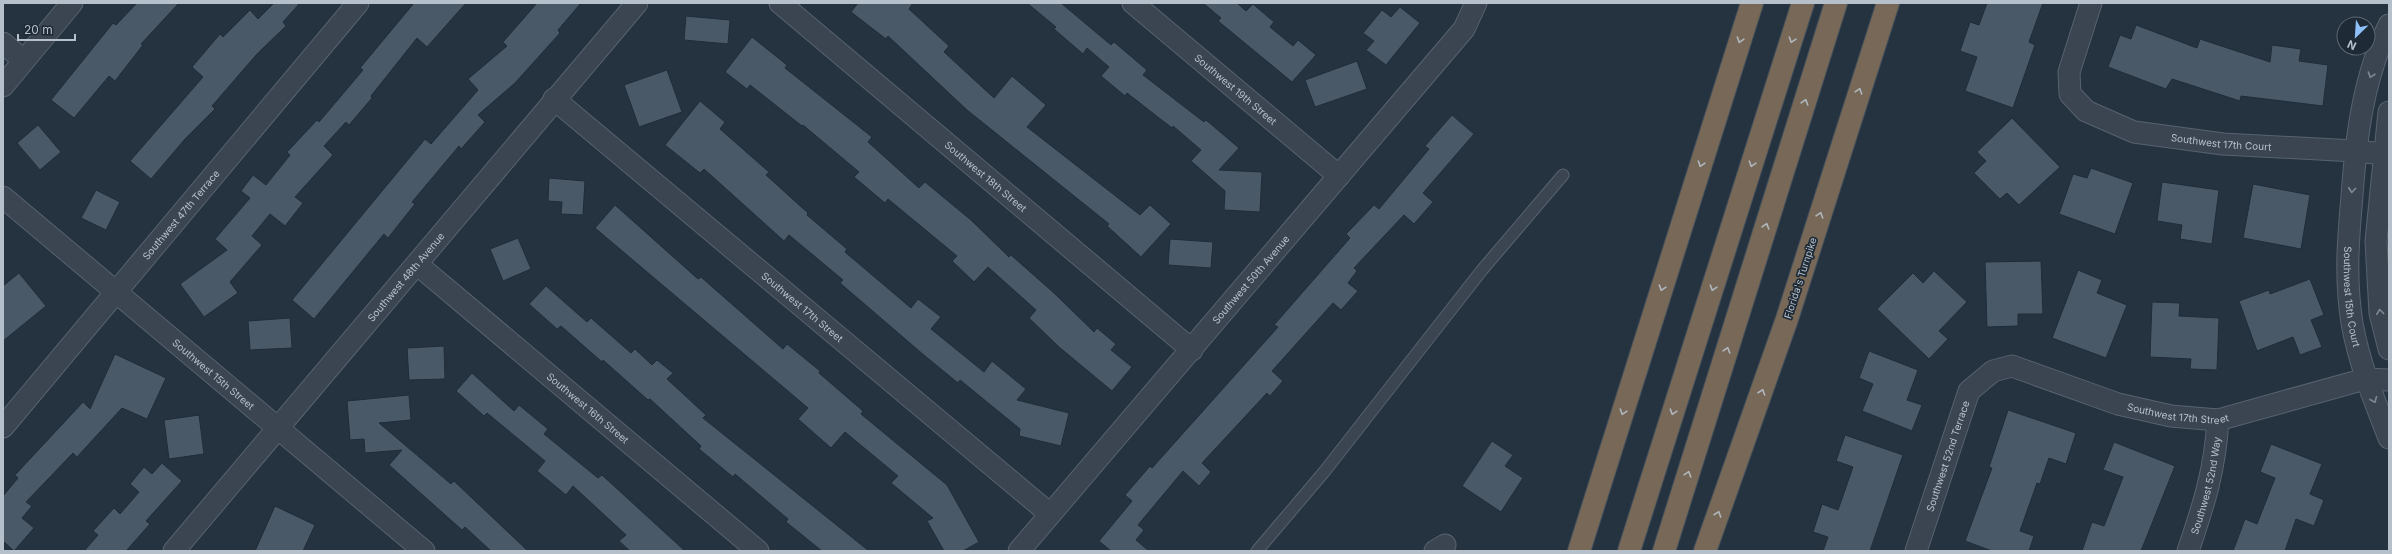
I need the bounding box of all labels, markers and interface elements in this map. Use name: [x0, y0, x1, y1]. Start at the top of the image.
scale bar: [18, 16, 75, 42]
north arrow: [2336, 16, 2376, 56]
text: 20 m: [24, 22, 53, 37]
one-way arrow: [1788, 36, 1796, 43]
one-way arrow: [1736, 37, 1745, 44]
text: N: [2345, 37, 2359, 53]
street label: Southwest 19th Street: [1192, 51, 1280, 128]
one-way arrow: [2368, 72, 2376, 79]
one-way arrow: [1855, 88, 1863, 95]
one-way arrow: [1800, 98, 1809, 105]
street label: Southwest 17th Court: [2170, 131, 2272, 153]
street label: Southwest 18th Street: [942, 138, 1030, 215]
one-way arrow: [1697, 160, 1706, 167]
one-way arrow: [1748, 160, 1757, 167]
street label: Southwest 47th Terrace: [140, 167, 222, 262]
one-way arrow: [2348, 187, 2357, 193]
one-way arrow: [1815, 212, 1824, 219]
one-way arrow: [1761, 222, 1770, 229]
street label: Southwest 48th Avenue: [365, 230, 447, 324]
street label: Southwest 50th Avenue: [1210, 232, 1292, 326]
street label: Florida's Turnpike: [1781, 236, 1819, 320]
street label: Southwest 15th Court: [2342, 246, 2363, 349]
street label: Southwest 17th Street: [759, 269, 846, 345]
one-way arrow: [1658, 284, 1667, 291]
one-way arrow: [1709, 284, 1717, 291]
one-way arrow: [2376, 308, 2385, 315]
street label: Southwest 15th Street: [170, 336, 257, 412]
one-way arrow: [1722, 346, 1731, 353]
street label: Southwest 16th Street: [544, 370, 632, 446]
one-way arrow: [1757, 388, 1765, 395]
one-way arrow: [2369, 397, 2377, 404]
street label: Southwest 52nd Terrace: [1923, 399, 1971, 513]
street label: Southwest 17th Street: [2126, 400, 2231, 426]
one-way arrow: [1619, 408, 1627, 415]
one-way arrow: [1669, 408, 1678, 415]
street label: Southwest 52nd Way: [2188, 436, 2223, 536]
one-way arrow: [1683, 470, 1692, 477]
one-way arrow: [1714, 511, 1722, 518]

